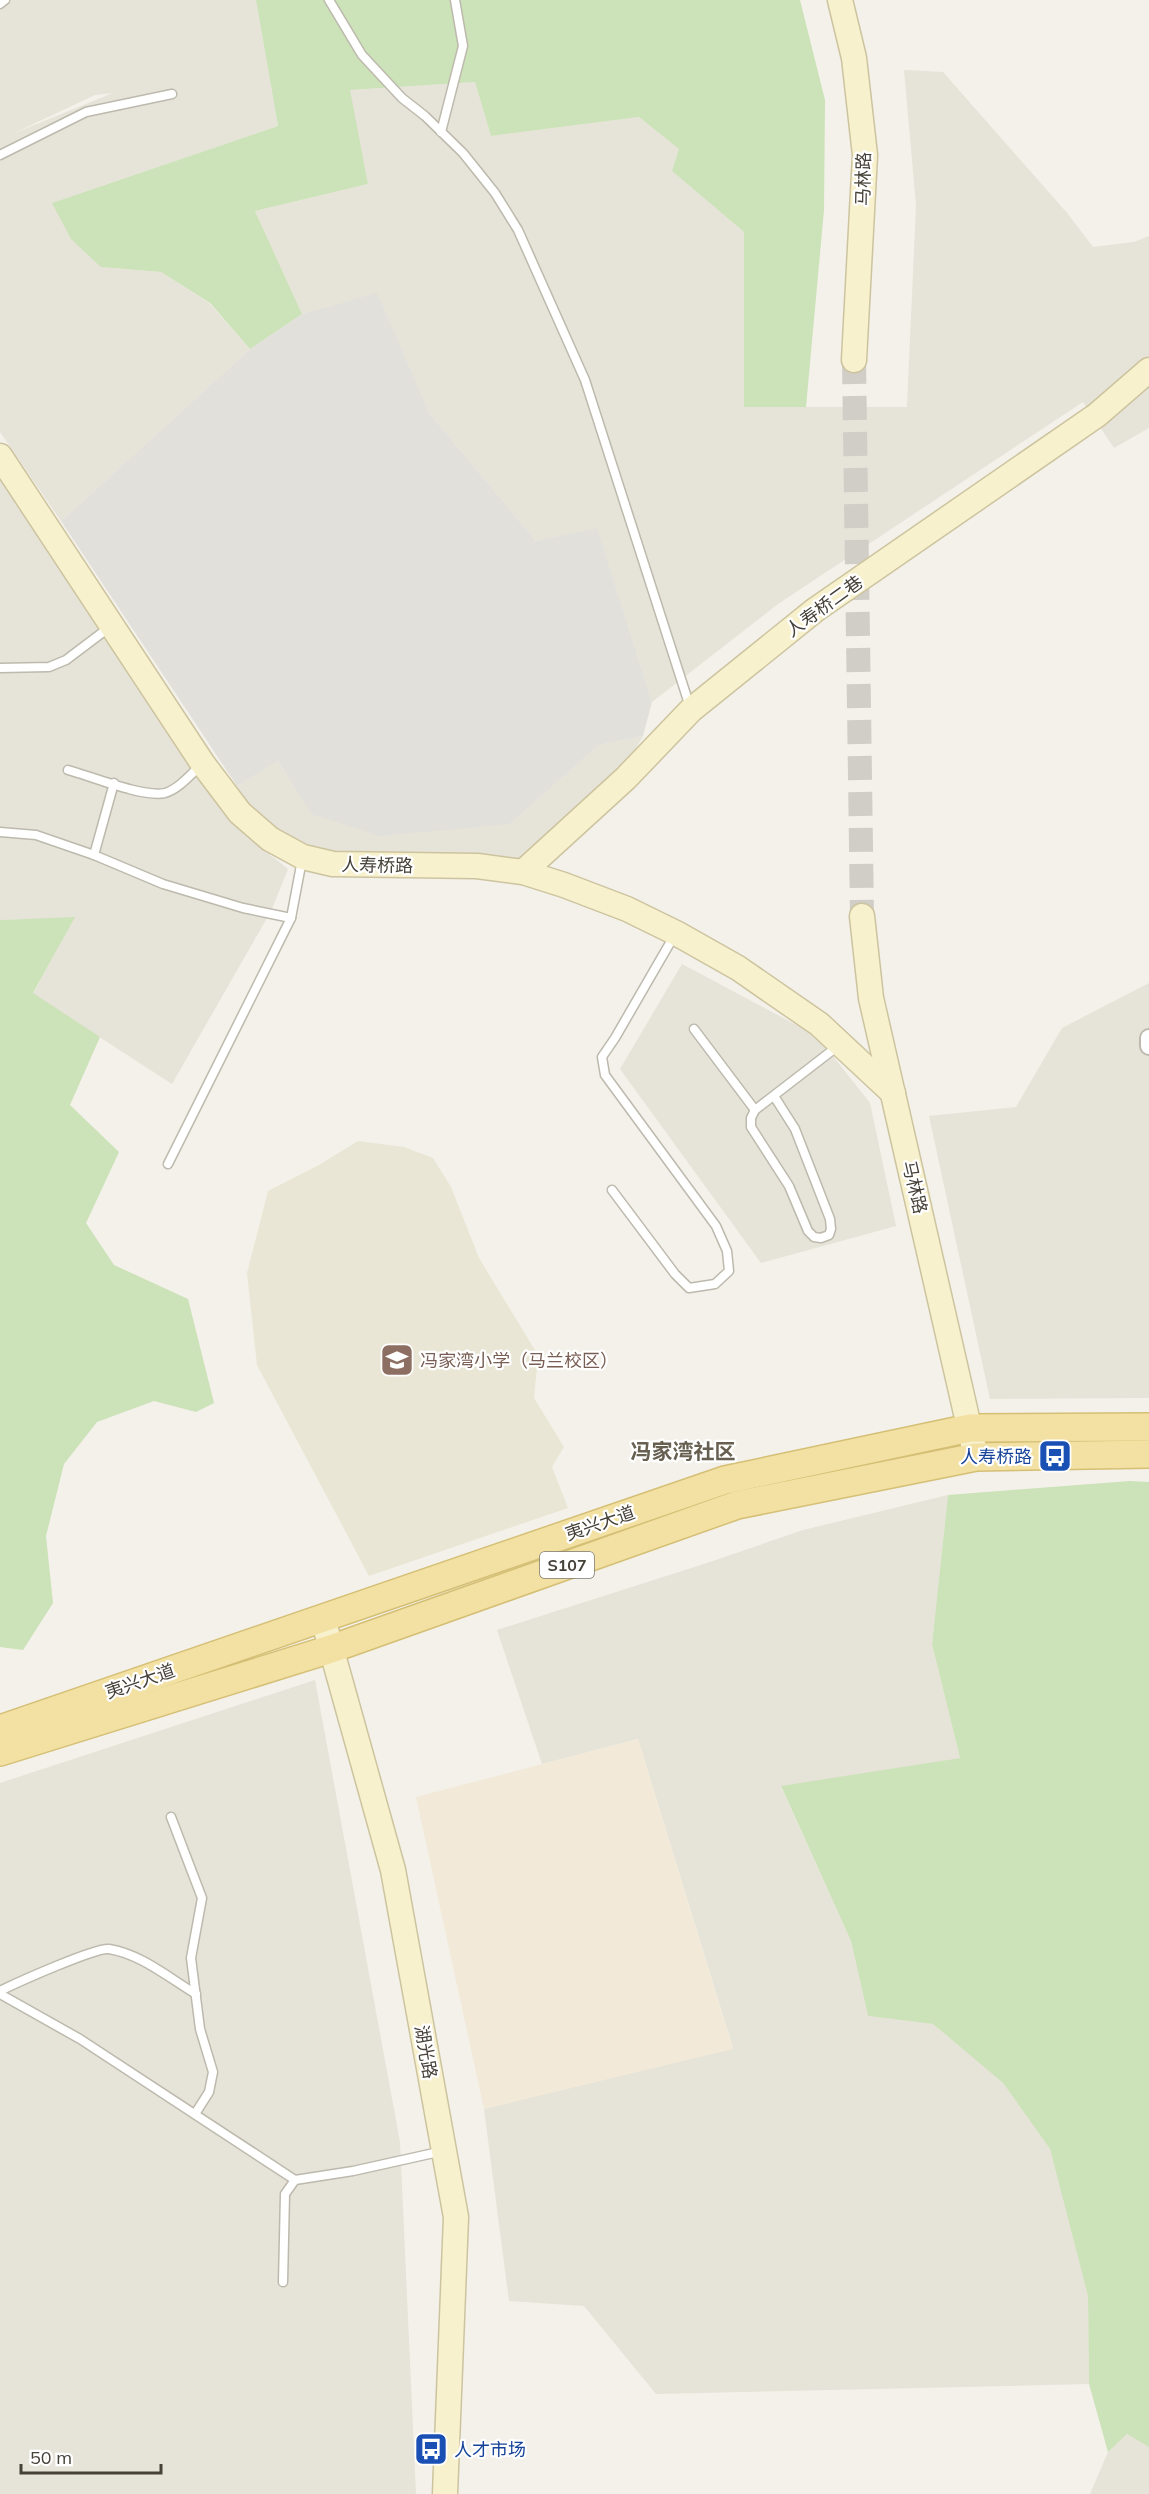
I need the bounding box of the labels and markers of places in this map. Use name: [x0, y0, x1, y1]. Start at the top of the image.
school or university icon: 冯家湾小学（马兰校区）: [379, 1342, 415, 1378]
place label: 冯家湾小学（马兰校区）: [420, 1349, 618, 1372]
bus stop icon: 人寿桥路: [1037, 1438, 1073, 1474]
place label: 人寿桥路: [960, 1445, 1032, 1468]
bus stop icon: 人才市场: [413, 2431, 449, 2467]
place label: 人才市场: [454, 2438, 526, 2461]

